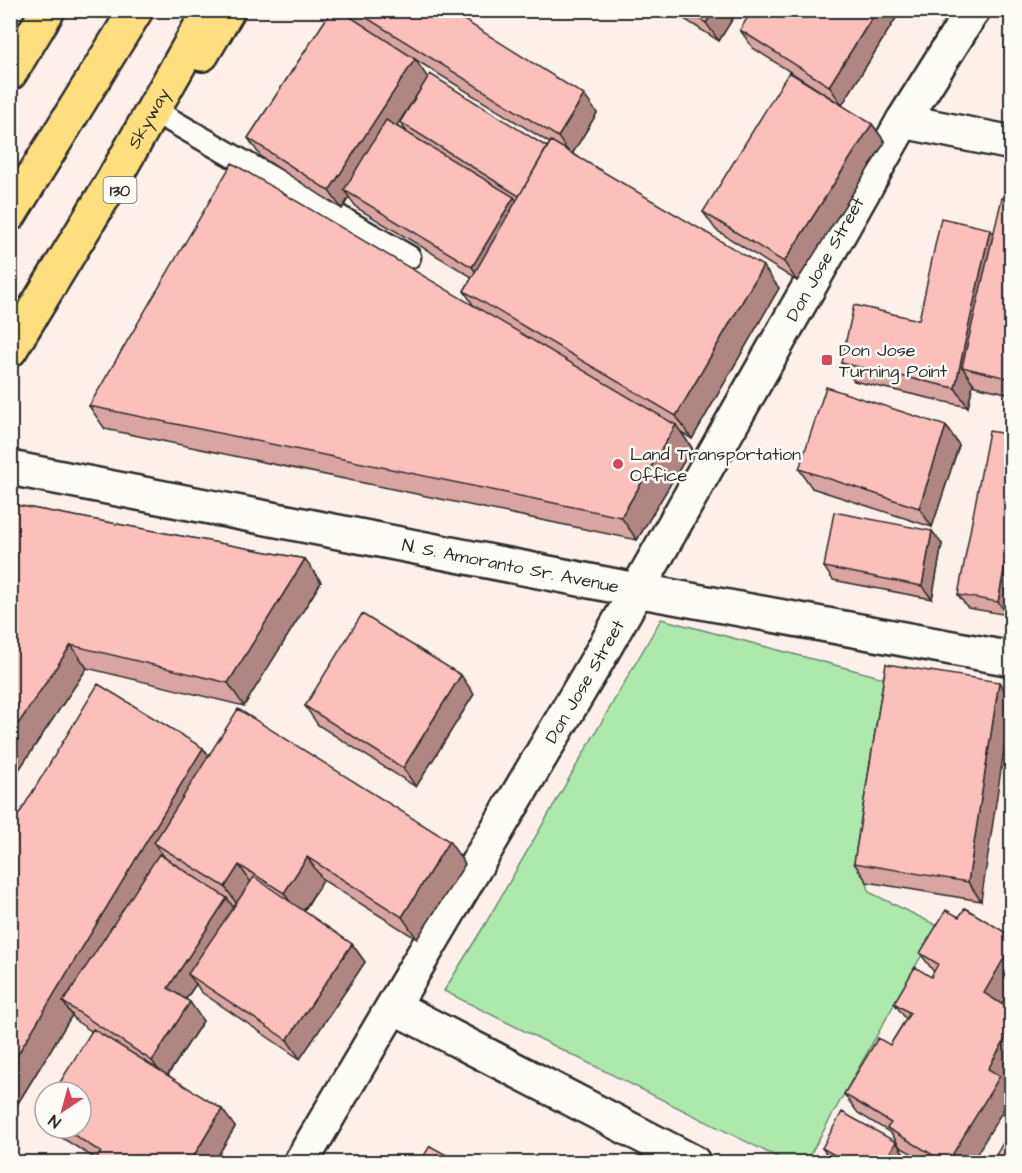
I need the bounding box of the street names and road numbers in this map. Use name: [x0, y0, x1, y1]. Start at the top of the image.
street label: Skyway: [122, 83, 177, 153]
road number: 130: [104, 177, 136, 203]
street label: Don Jose Street: [780, 192, 871, 326]
street label: N. S. Amoranto Sr. Avenue: [400, 533, 621, 599]
street label: Don Jose Street: [539, 615, 631, 748]

